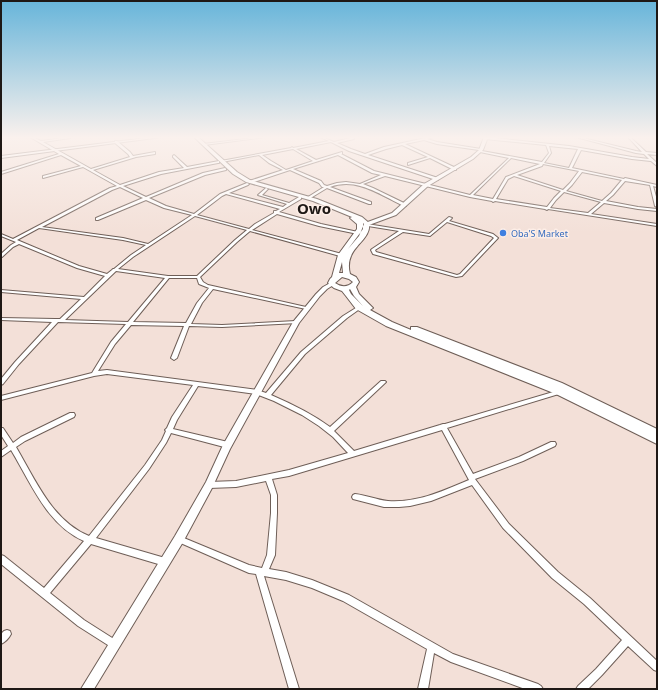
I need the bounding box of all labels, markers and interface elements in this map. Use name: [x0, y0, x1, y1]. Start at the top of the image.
district label: Owo: [297, 198, 331, 218]
place label: Oba'S Market: [511, 227, 569, 240]
marker: Oba'S Market: [498, 228, 508, 238]

